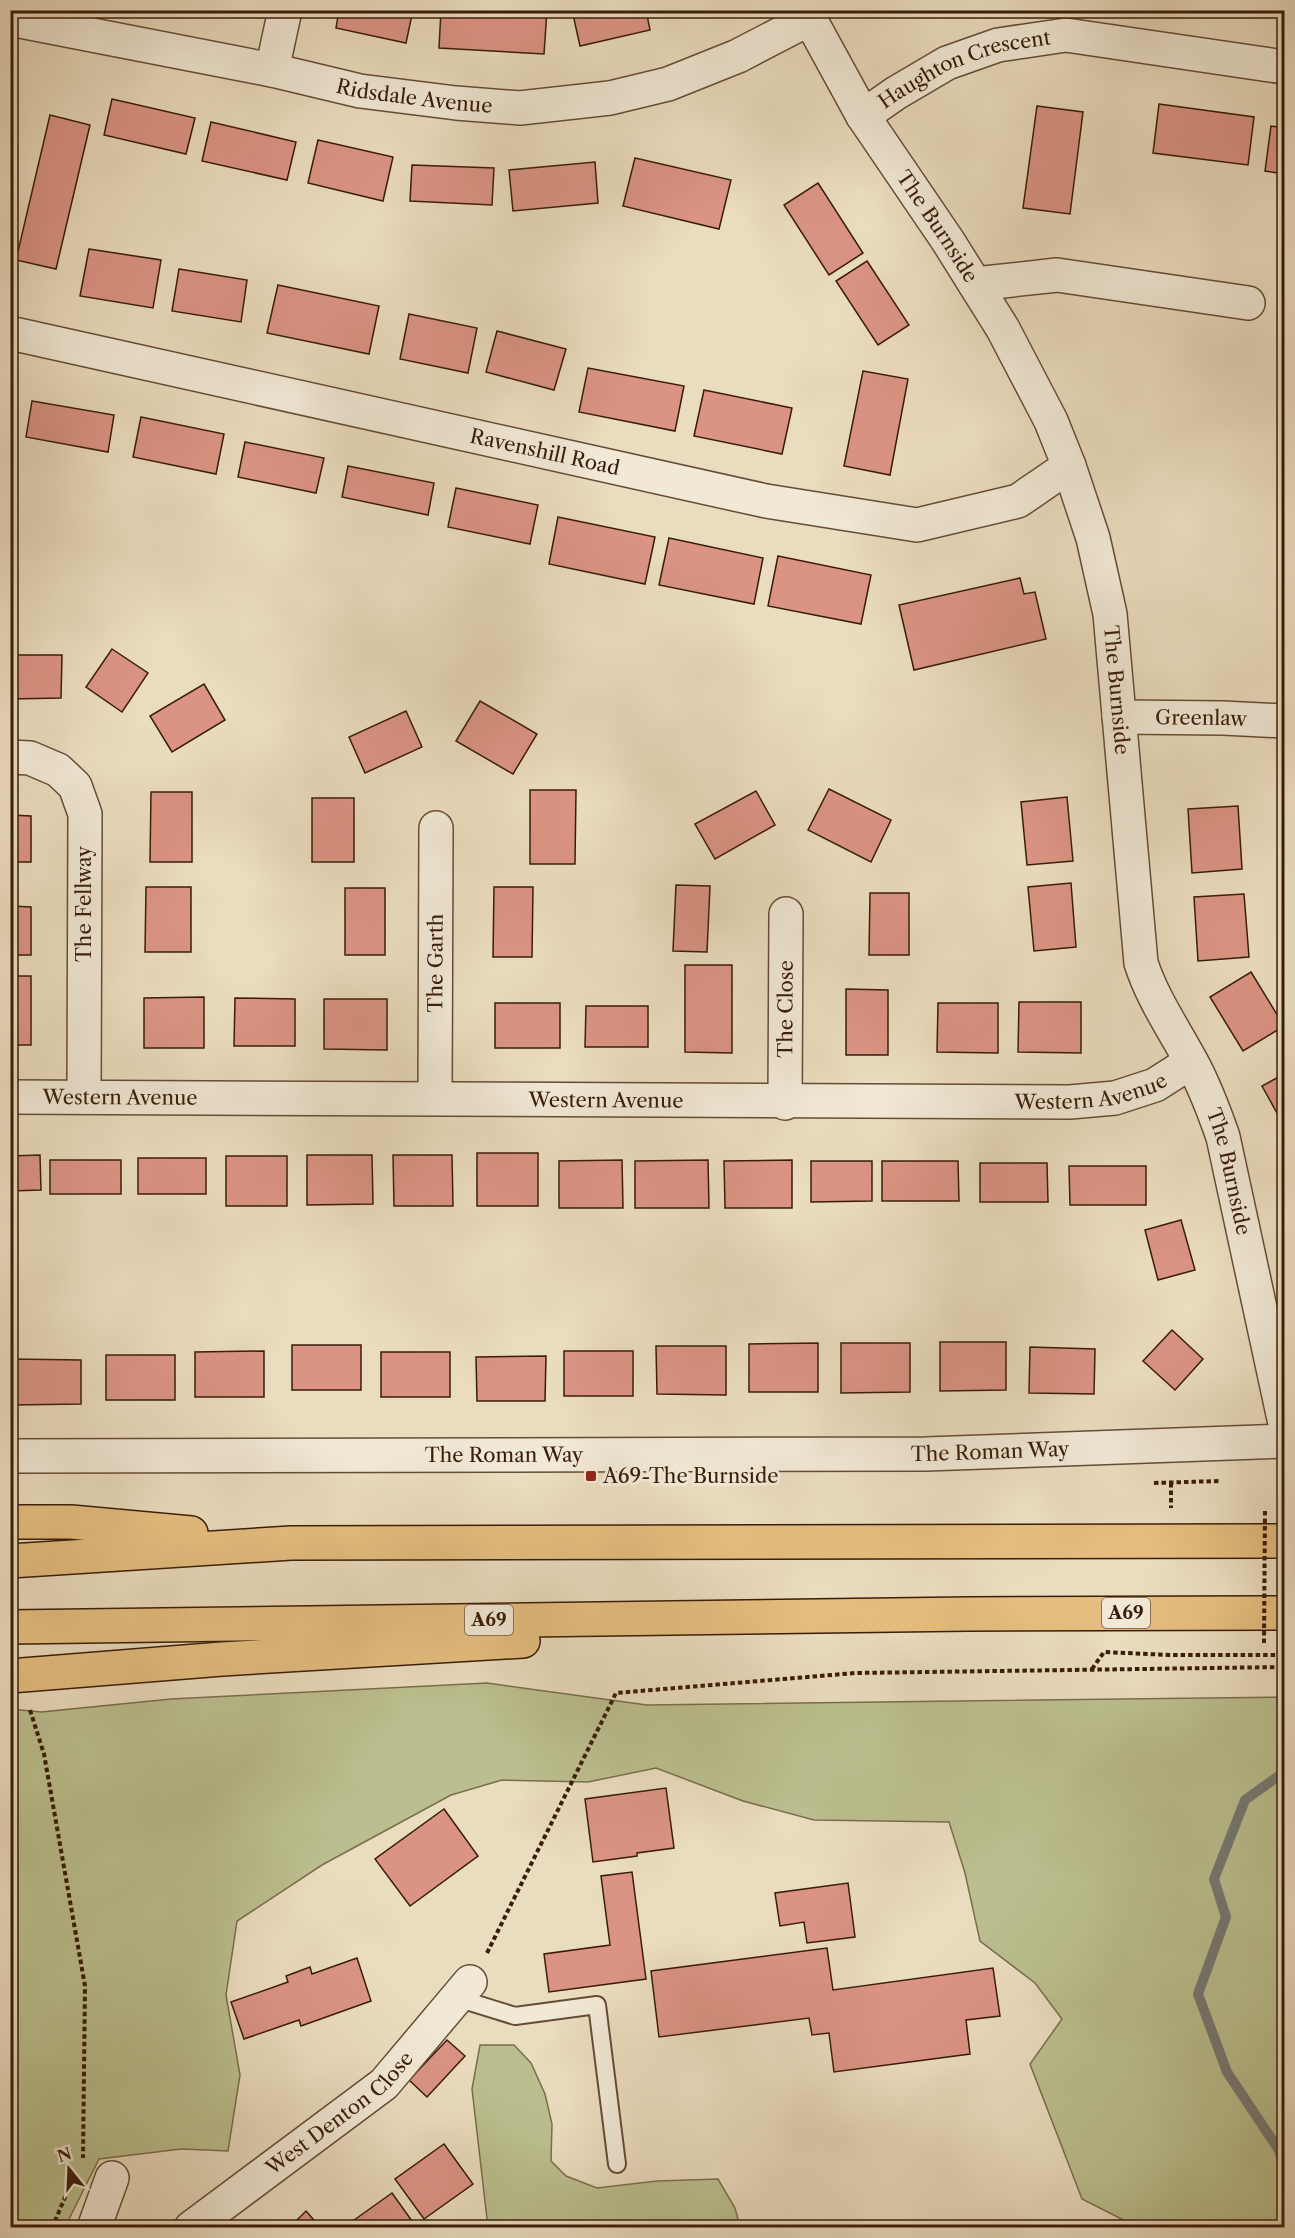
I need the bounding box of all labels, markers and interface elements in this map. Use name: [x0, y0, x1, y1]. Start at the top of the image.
street label: Haughton Crescent: [874, 25, 1052, 114]
street label: Ridsdale Avenue: [334, 74, 493, 118]
street label: The Burnside: [892, 166, 983, 287]
street label: Ravenshill Road: [468, 424, 622, 480]
street label: The Burnside: [1099, 624, 1134, 755]
street label: Greenlaw: [1155, 705, 1248, 731]
street label: The Fellway: [72, 845, 96, 962]
street label: The Garth: [423, 913, 448, 1012]
street label: The Close: [773, 960, 798, 1058]
street label: Western Avenue: [1014, 1068, 1172, 1114]
street label: Western Avenue: [42, 1085, 198, 1110]
street label: Western Avenue: [527, 1088, 684, 1113]
street label: The Burnside: [1202, 1105, 1256, 1237]
street label: The Roman Way: [911, 1437, 1070, 1466]
street label: The Roman Way: [425, 1443, 584, 1467]
place label: A69-The Burnside: [602, 1464, 778, 1488]
marker: A69-The Burnside: [584, 1469, 598, 1483]
road number: A69: [1102, 1598, 1150, 1628]
road number: A69: [465, 1605, 513, 1635]
street label: West Denton Close: [260, 2047, 418, 2181]
north arrow: [39, 2139, 99, 2199]
text: N: [55, 2143, 74, 2166]

